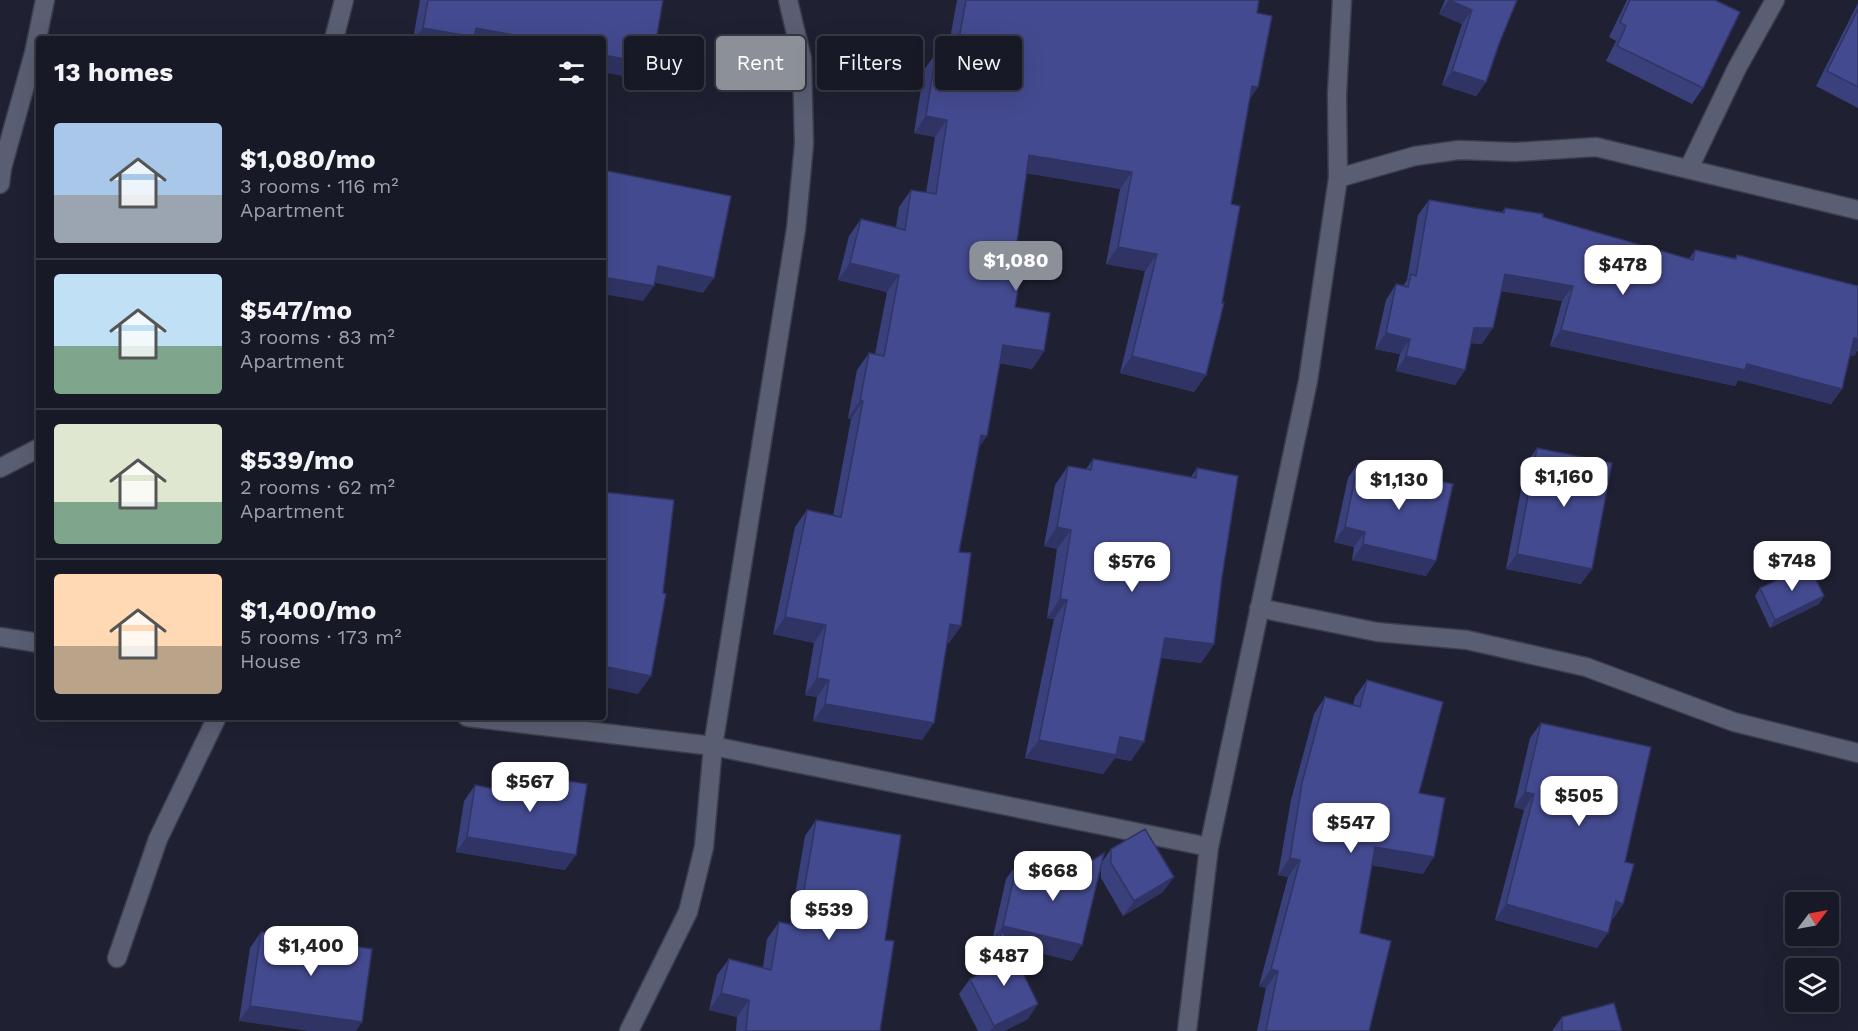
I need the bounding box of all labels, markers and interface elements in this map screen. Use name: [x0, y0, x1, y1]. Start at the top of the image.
chip: Buy: [624, 36, 704, 90]
chip: Rent: [716, 36, 805, 90]
chip: Filters: [817, 36, 923, 90]
chip: New: [935, 36, 1022, 90]
icon: filters: [555, 56, 588, 89]
text: 13 homes: [54, 57, 173, 87]
text: $1,080/mo: [240, 144, 376, 174]
icon: home: [102, 147, 174, 219]
text: 3 rooms · 116 m²: [240, 174, 399, 198]
text: Apartment: [240, 198, 344, 222]
pin: $1,080: [967, 241, 1065, 292]
pin: $478: [1587, 245, 1659, 296]
text: $1,080: [983, 248, 1049, 272]
text: $478: [1598, 252, 1648, 276]
text: $547/mo: [240, 295, 352, 325]
icon: home: [102, 298, 174, 370]
text: 3 rooms · 83 m²: [240, 325, 395, 349]
text: Apartment: [240, 349, 344, 373]
text: $539/mo: [240, 445, 354, 475]
icon: home: [102, 448, 174, 520]
pin: $1,160: [1515, 457, 1613, 508]
pin: $1,130: [1350, 460, 1448, 511]
text: $1,160: [1534, 464, 1594, 488]
text: $1,130: [1370, 467, 1428, 491]
text: 2 rooms · 62 m²: [240, 475, 395, 499]
text: Apartment: [240, 499, 344, 523]
pin: $748: [1756, 541, 1828, 592]
pin: $576: [1096, 542, 1168, 593]
text: $748: [1768, 548, 1816, 572]
text: $576: [1108, 549, 1156, 573]
text: $1,400/mo: [240, 595, 376, 625]
icon: home: [102, 598, 174, 670]
text: 5 rooms · 173 m²: [240, 625, 402, 649]
text: House: [240, 649, 301, 673]
pin: $567: [494, 762, 566, 813]
text: $567: [506, 769, 554, 793]
pin: $505: [1543, 776, 1615, 827]
text: $505: [1555, 783, 1603, 807]
pin: $547: [1315, 803, 1387, 854]
text: $547: [1327, 810, 1375, 834]
pin: $668: [1017, 851, 1089, 902]
text: $668: [1028, 858, 1078, 882]
pin: $539: [793, 890, 865, 941]
north arrow: [1785, 892, 1839, 946]
map controls: [1785, 892, 1839, 1012]
text: $539: [805, 897, 853, 921]
pin: $1,400: [262, 926, 360, 977]
text: $1,400: [278, 933, 344, 957]
pin: $487: [968, 936, 1040, 987]
text: $487: [979, 943, 1029, 967]
button: layers: [1785, 958, 1839, 1012]

